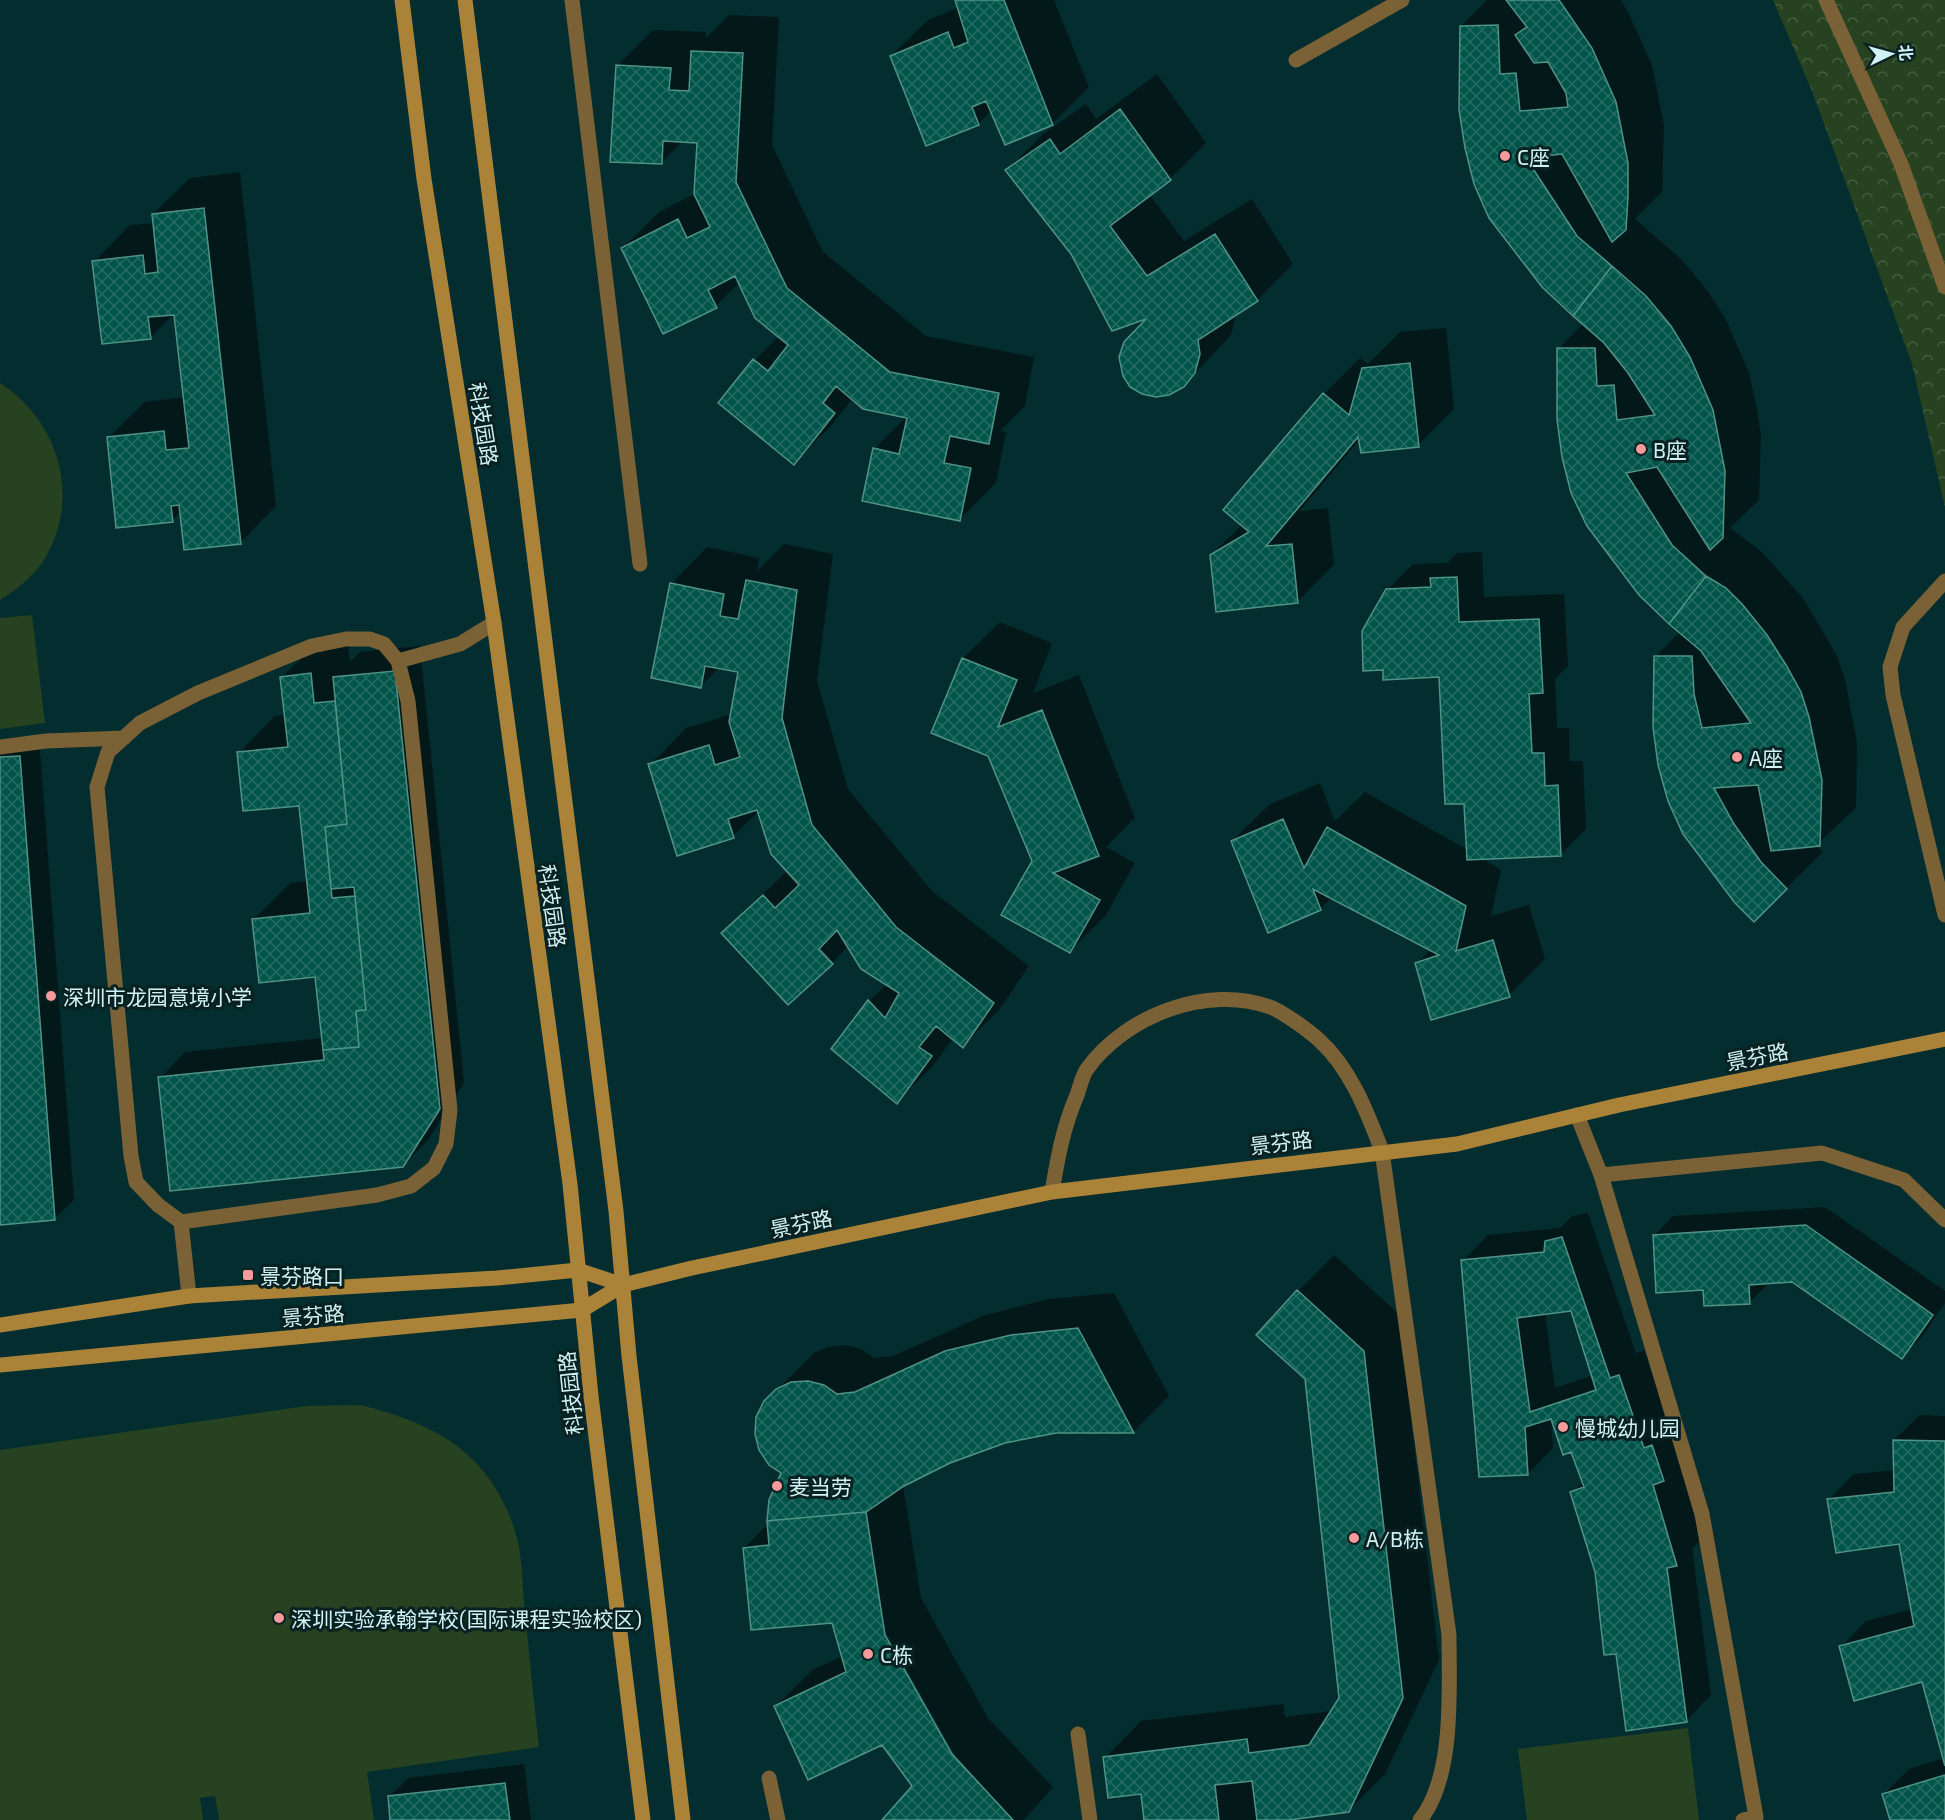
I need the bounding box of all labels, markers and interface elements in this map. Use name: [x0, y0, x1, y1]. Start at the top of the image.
north arrow: [1861, 24, 1921, 84]
text: 北: [1896, 44, 1917, 61]
place label: C座: [1517, 144, 1550, 169]
marker: C座: [1498, 149, 1512, 163]
street label: 科技园路: [465, 381, 503, 467]
place label: B座: [1653, 437, 1687, 462]
marker: B座: [1634, 442, 1648, 456]
place label: A座: [1749, 745, 1783, 770]
marker: A座: [1730, 750, 1744, 764]
street label: 科技园路: [535, 863, 571, 949]
place label: 深圳市龙园意境小学: [63, 984, 252, 1009]
marker: 深圳市龙园意境小学: [44, 989, 58, 1003]
street label: 景芬路: [1724, 1038, 1790, 1074]
street label: 景芬路: [1248, 1126, 1314, 1158]
street label: 景芬路: [768, 1204, 834, 1242]
place label: 景芬路口: [260, 1263, 344, 1288]
marker: 景芬路口: [241, 1268, 255, 1282]
street label: 景芬路: [281, 1300, 345, 1330]
street label: 科技园路: [553, 1350, 587, 1436]
place label: 慢城幼儿园: [1575, 1415, 1680, 1440]
marker: 慢城幼儿园: [1556, 1420, 1570, 1434]
place label: 麦当劳: [789, 1474, 852, 1499]
marker: 麦当劳: [770, 1479, 784, 1493]
place label: A/B栋: [1366, 1526, 1424, 1551]
marker: A/B栋: [1347, 1531, 1361, 1545]
place label: 深圳实验承翰学校(国际课程实验校区): [291, 1606, 642, 1631]
marker: 深圳实验承翰学校(国际课程实验校区): [272, 1611, 286, 1625]
place label: C栋: [880, 1642, 913, 1667]
marker: C栋: [861, 1647, 875, 1661]

